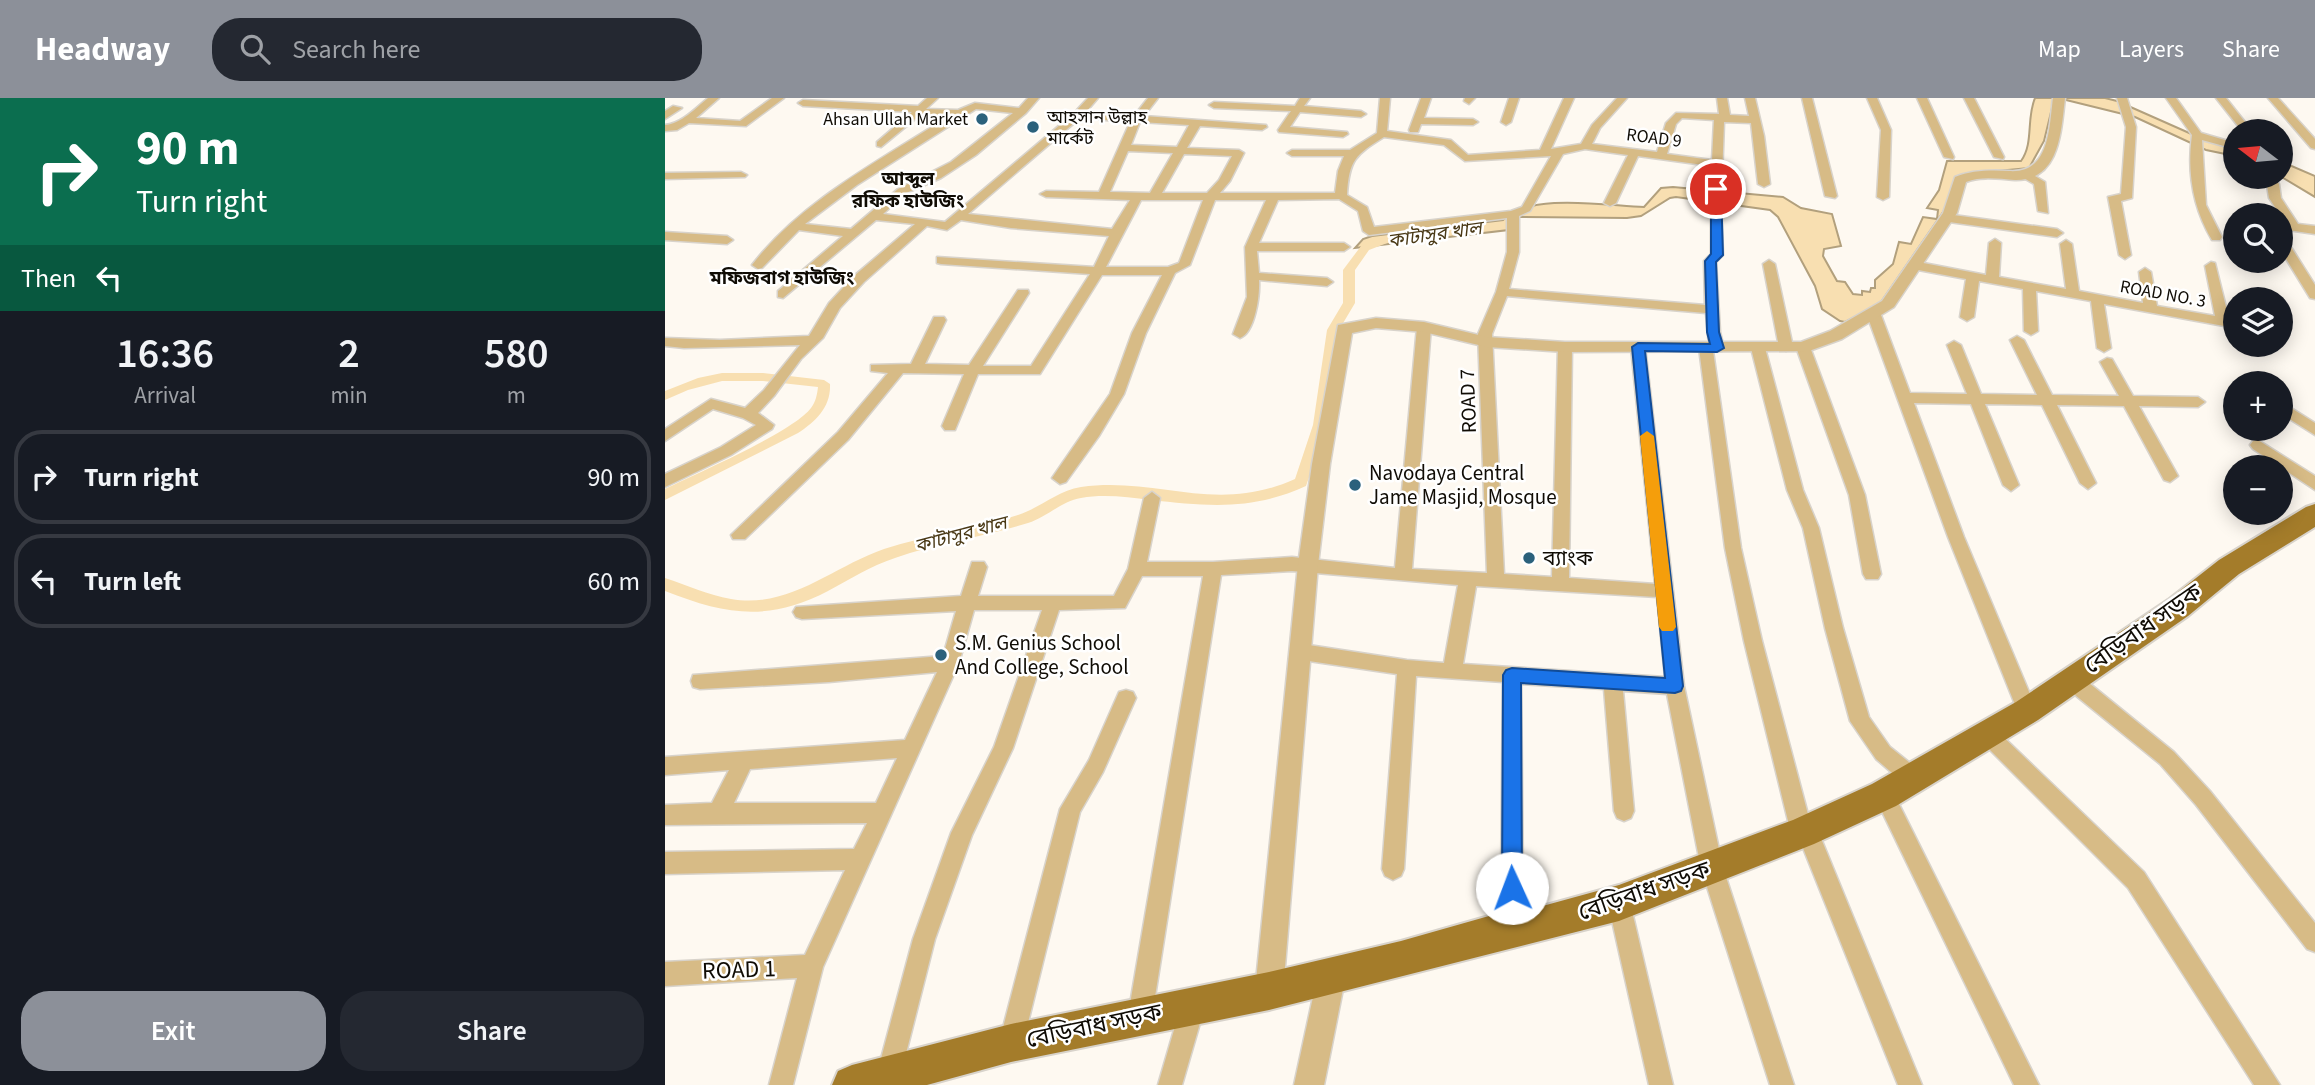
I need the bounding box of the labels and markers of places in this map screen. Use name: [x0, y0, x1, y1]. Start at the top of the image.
place label: আহসান উল্লাহ মার্কেট: [1046, 105, 1148, 151]
place label: Ahsan Ullah Market: [823, 107, 968, 132]
marker: Ahsan Ullah Market: [974, 111, 990, 127]
marker: আহসান উল্লাহ মার্কেট: [1025, 119, 1041, 135]
pin: [1686, 159, 1746, 219]
place label: Navodaya Central Jame Masjid, Mosque: [1369, 458, 1557, 512]
marker: Navodaya Central Jame Masjid, Mosque: [1347, 477, 1363, 493]
place label: ব্যাংক: [1542, 543, 1594, 573]
marker: ব্যাংক: [1521, 550, 1537, 566]
place label: S.M. Genius School And College, School: [955, 628, 1129, 682]
marker: S.M. Genius School And College, School: [933, 647, 949, 663]

